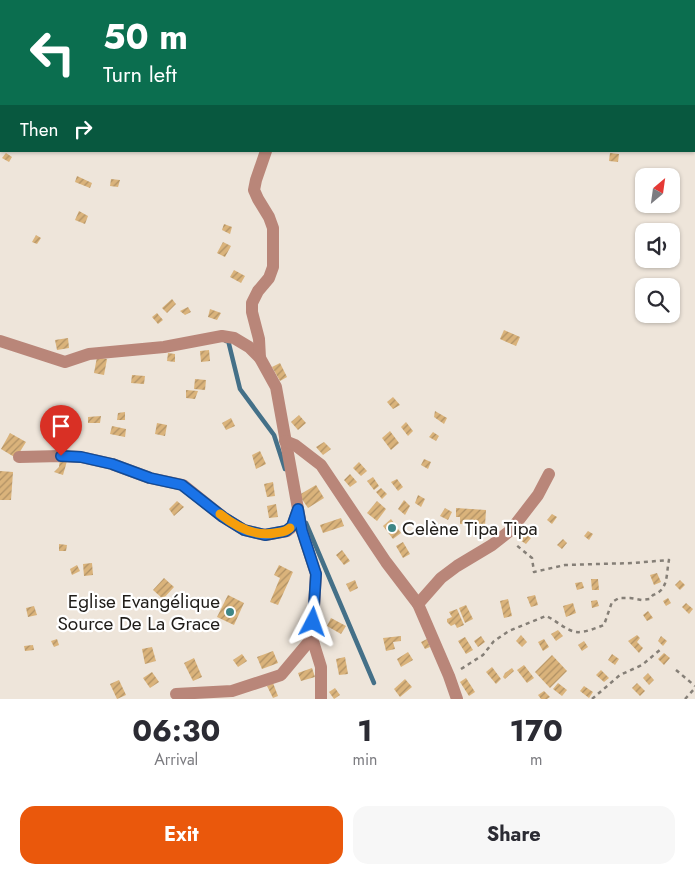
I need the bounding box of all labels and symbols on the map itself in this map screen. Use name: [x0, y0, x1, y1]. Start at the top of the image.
north arrow: [635, 168, 680, 212]
pin: [40, 405, 82, 456]
place label: Celène Tipa Tipa: [402, 515, 538, 542]
marker: Celène Tipa Tipa: [386, 522, 398, 534]
place label: Eglise Evangélique Source De La Grace: [57, 588, 220, 637]
position arrow: [286, 595, 338, 647]
marker: Eglise Evangélique Source De La Grace: [224, 606, 236, 618]

